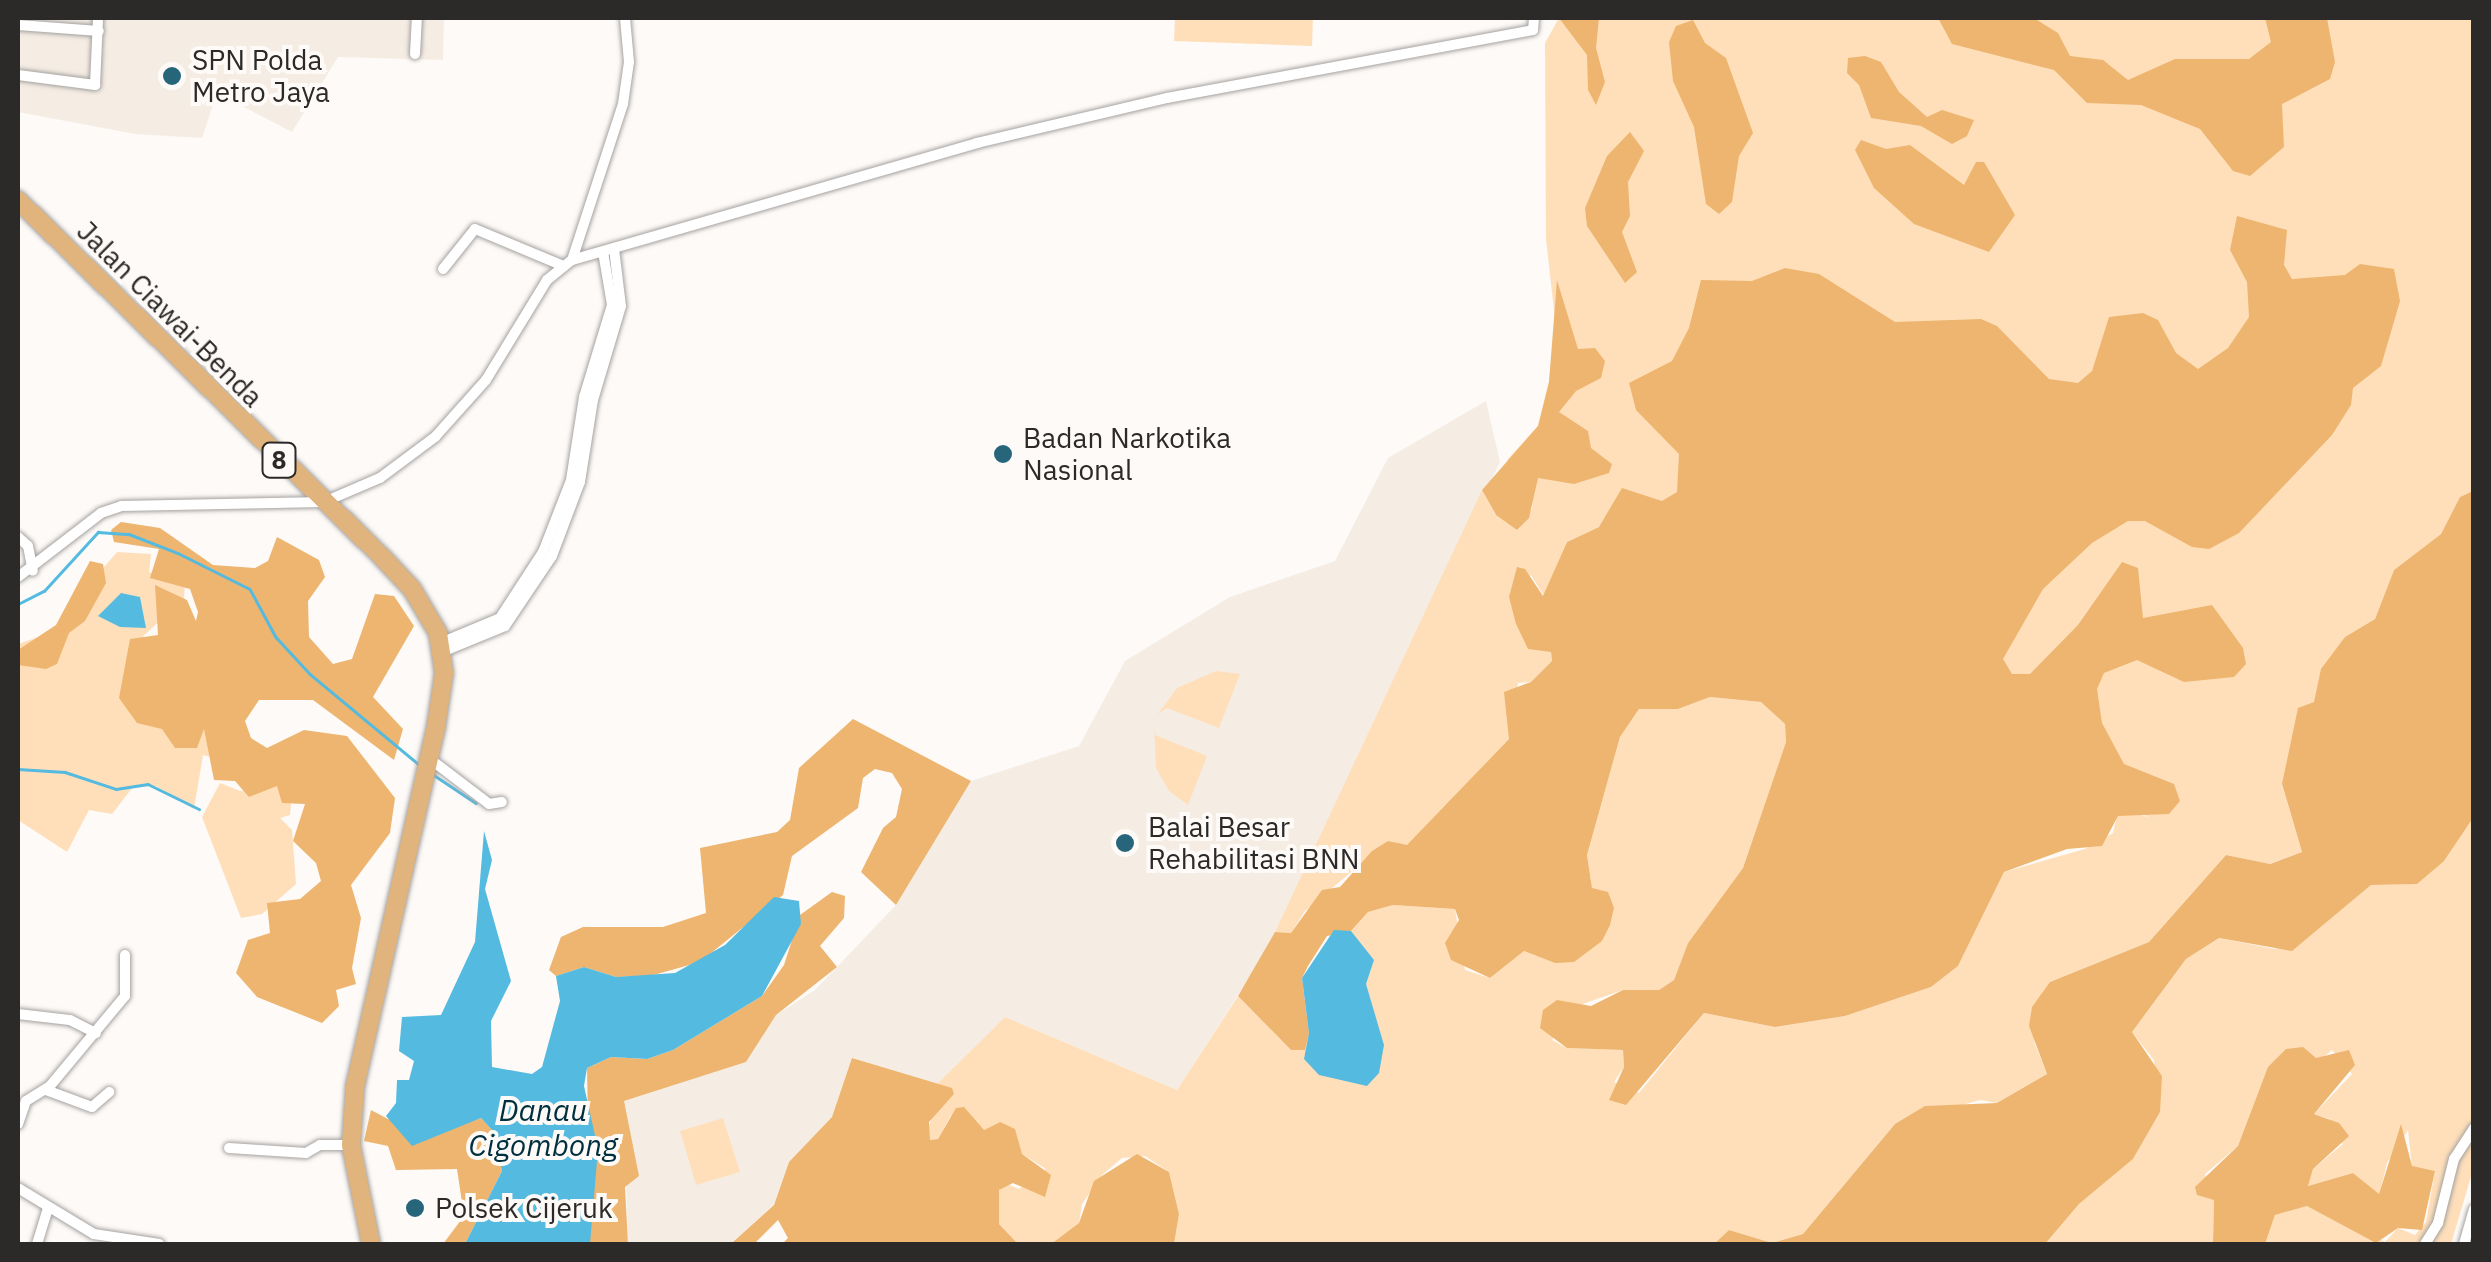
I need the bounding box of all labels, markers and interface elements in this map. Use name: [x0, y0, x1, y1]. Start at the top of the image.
place label: SPN Polda Metro Jaya: [192, 43, 330, 109]
marker: SPN Polda Metro Jaya: [161, 65, 183, 87]
street label: Jalan Ciawai-Benda: [70, 214, 270, 414]
place label: Badan Narkotika Nasional: [1023, 421, 1231, 487]
road number: 8: [262, 440, 296, 480]
marker: Badan Narkotika Nasional: [992, 443, 1014, 465]
place label: Balai Besar Rehabilitasi BNN: [1148, 810, 1359, 876]
marker: Balai Besar Rehabilitasi BNN: [1112, 830, 1138, 856]
water label: Danau Cigombong: [468, 1092, 618, 1162]
place label: Polsek Cijeruk: [435, 1191, 613, 1225]
marker: Polsek Cijeruk: [404, 1197, 426, 1219]

